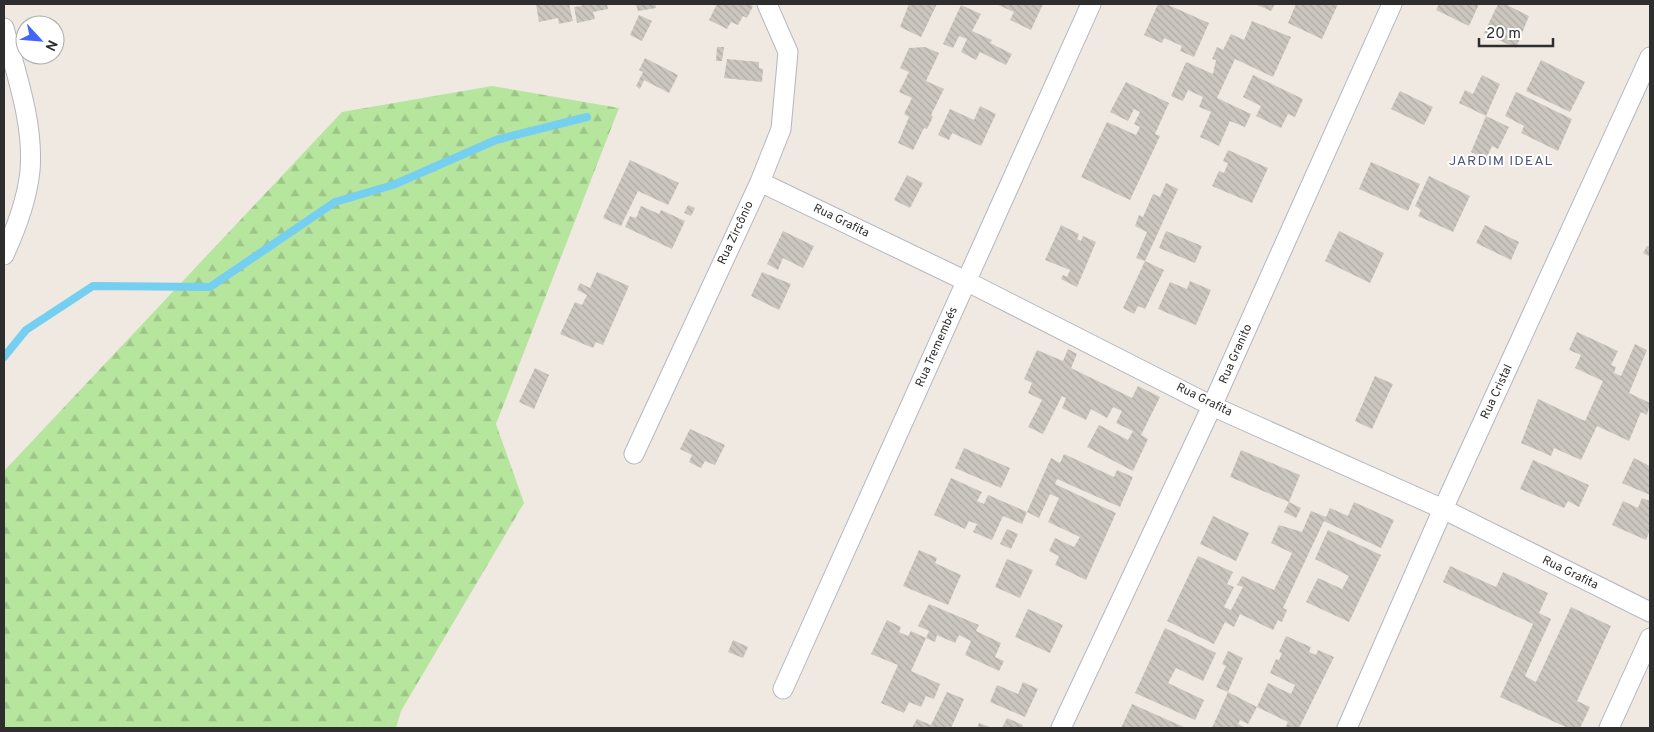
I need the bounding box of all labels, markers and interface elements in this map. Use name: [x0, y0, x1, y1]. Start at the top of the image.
north arrow: [15, 15, 65, 65]
scale bar: [1479, 15, 1553, 47]
text: 20 m: [1486, 25, 1521, 44]
text: N: [40, 37, 60, 53]
district label: JARDIM IDEAL: [1449, 153, 1553, 170]
street label: Rua Zircônio: [714, 198, 758, 267]
street label: Rua Grafita: [810, 201, 872, 241]
street label: Rua Tremembés: [912, 304, 962, 390]
street label: Rua Granito: [1216, 321, 1256, 386]
street label: Rua Cristal: [1477, 362, 1517, 422]
street label: Rua Grafita: [1173, 380, 1235, 420]
street label: Rua Grafita: [1539, 553, 1601, 593]

